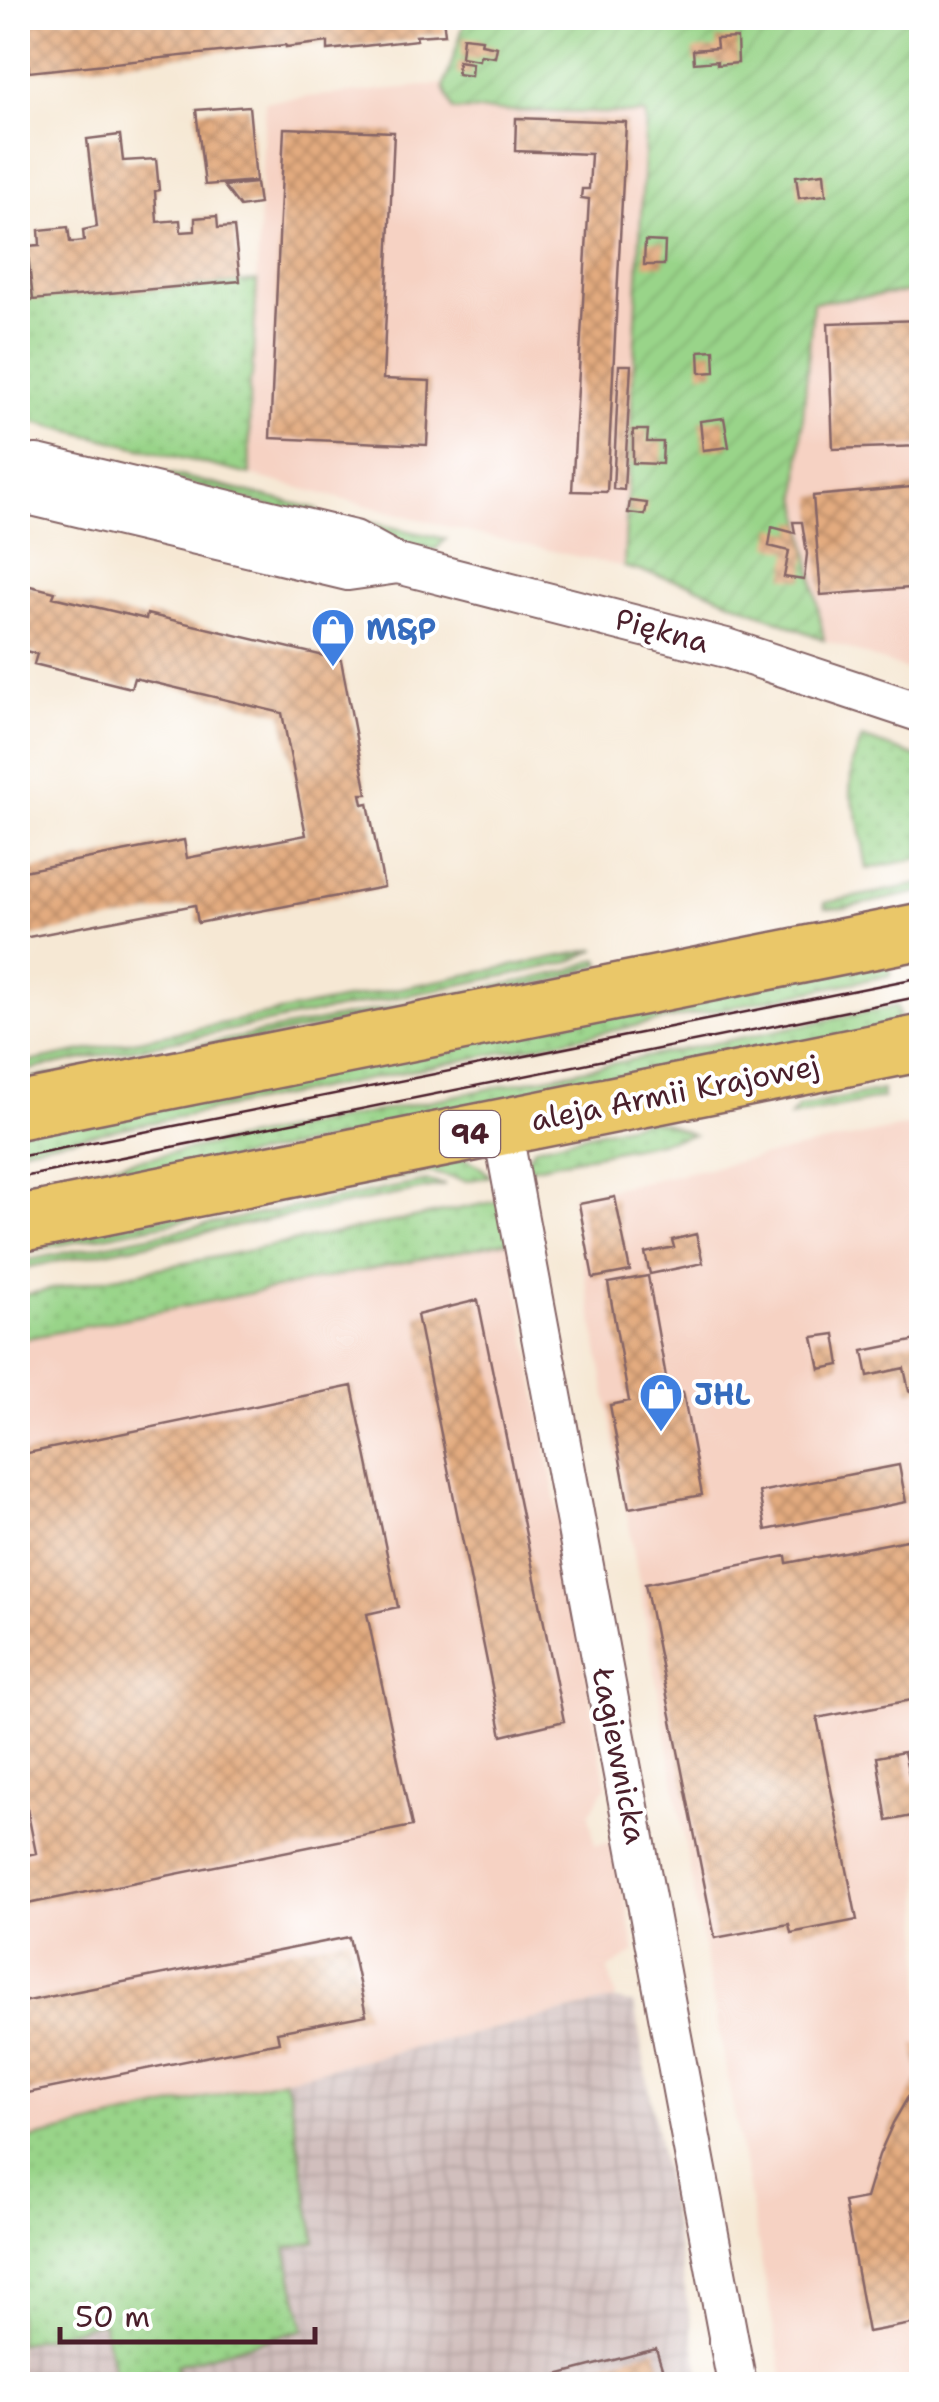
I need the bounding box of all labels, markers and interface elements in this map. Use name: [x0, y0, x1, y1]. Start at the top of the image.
street label: Piękna: [611, 598, 714, 663]
shop icon: M&P: [310, 607, 356, 668]
place label: M&P: [366, 609, 436, 650]
street label: aleja Armii Krajowej: [527, 1044, 823, 1141]
road number: 94: [440, 1111, 500, 1157]
shop icon: JHL: [638, 1372, 684, 1433]
place label: JHL: [694, 1374, 751, 1415]
street label: Łagiewnicka: [582, 1663, 657, 1848]
scale bar: [60, 2282, 315, 2344]
text: 50 m: [75, 2296, 150, 2337]

